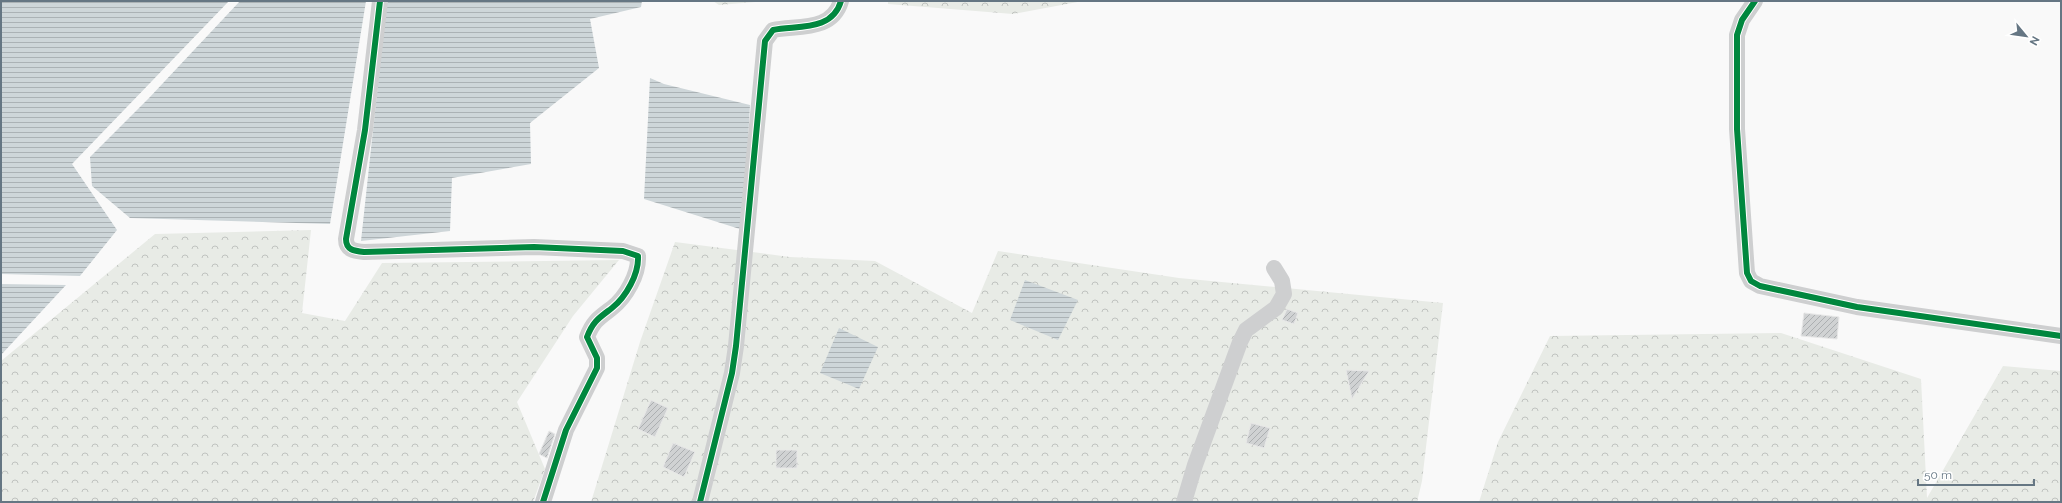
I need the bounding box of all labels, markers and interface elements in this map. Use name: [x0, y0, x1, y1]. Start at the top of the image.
north arrow: [2006, 16, 2046, 56]
text: N: [2027, 34, 2042, 47]
scale bar: [1918, 461, 2034, 487]
text: 50 m: [1924, 468, 1952, 482]

